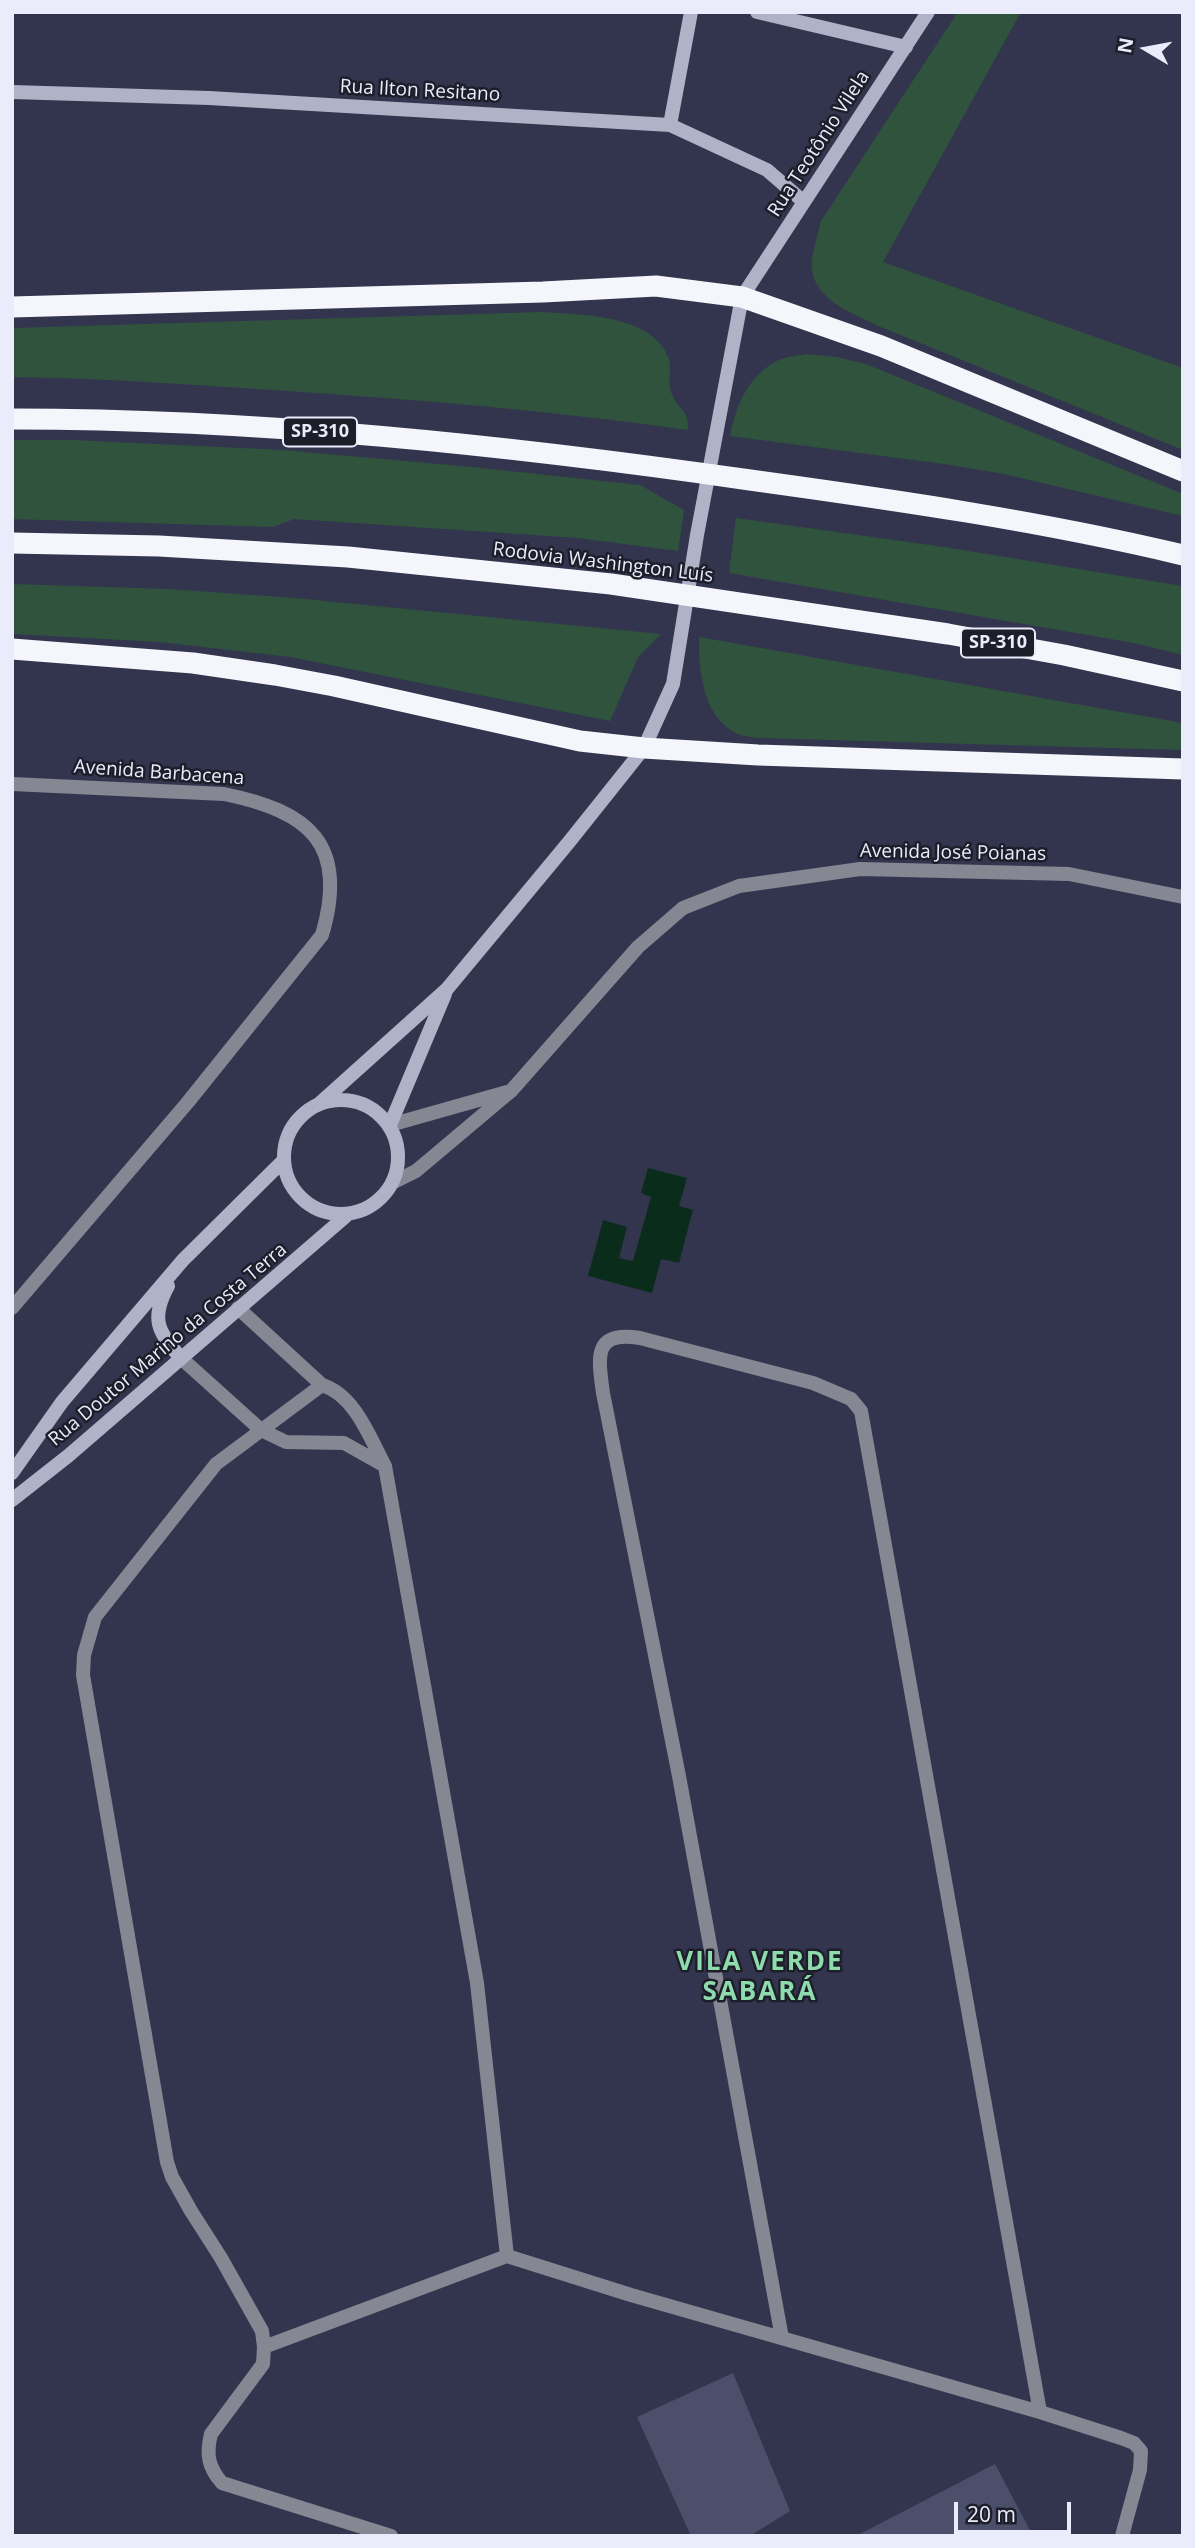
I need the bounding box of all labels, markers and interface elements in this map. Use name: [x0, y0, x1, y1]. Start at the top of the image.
north arrow: [1111, 14, 1181, 84]
text: N: [1111, 35, 1139, 55]
street label: Rua Teotônio Vilela: [763, 67, 875, 221]
street label: Rua Ilton Resitano: [339, 75, 501, 107]
road number: SP-310: [283, 418, 357, 446]
street label: Rodovia Washington Luís: [492, 538, 714, 588]
road number: SP-310: [961, 628, 1035, 658]
street label: Avenida Barbacena: [73, 756, 245, 790]
street label: Avenida José Poianas: [860, 840, 1046, 866]
street label: Rua Doutor Marino da Costa Terra: [44, 1239, 292, 1451]
district label: VILA VERDE SABARÁ: [678, 1947, 842, 2008]
scale bar: [957, 2488, 1074, 2532]
text: 20 m: [967, 2500, 1016, 2528]

